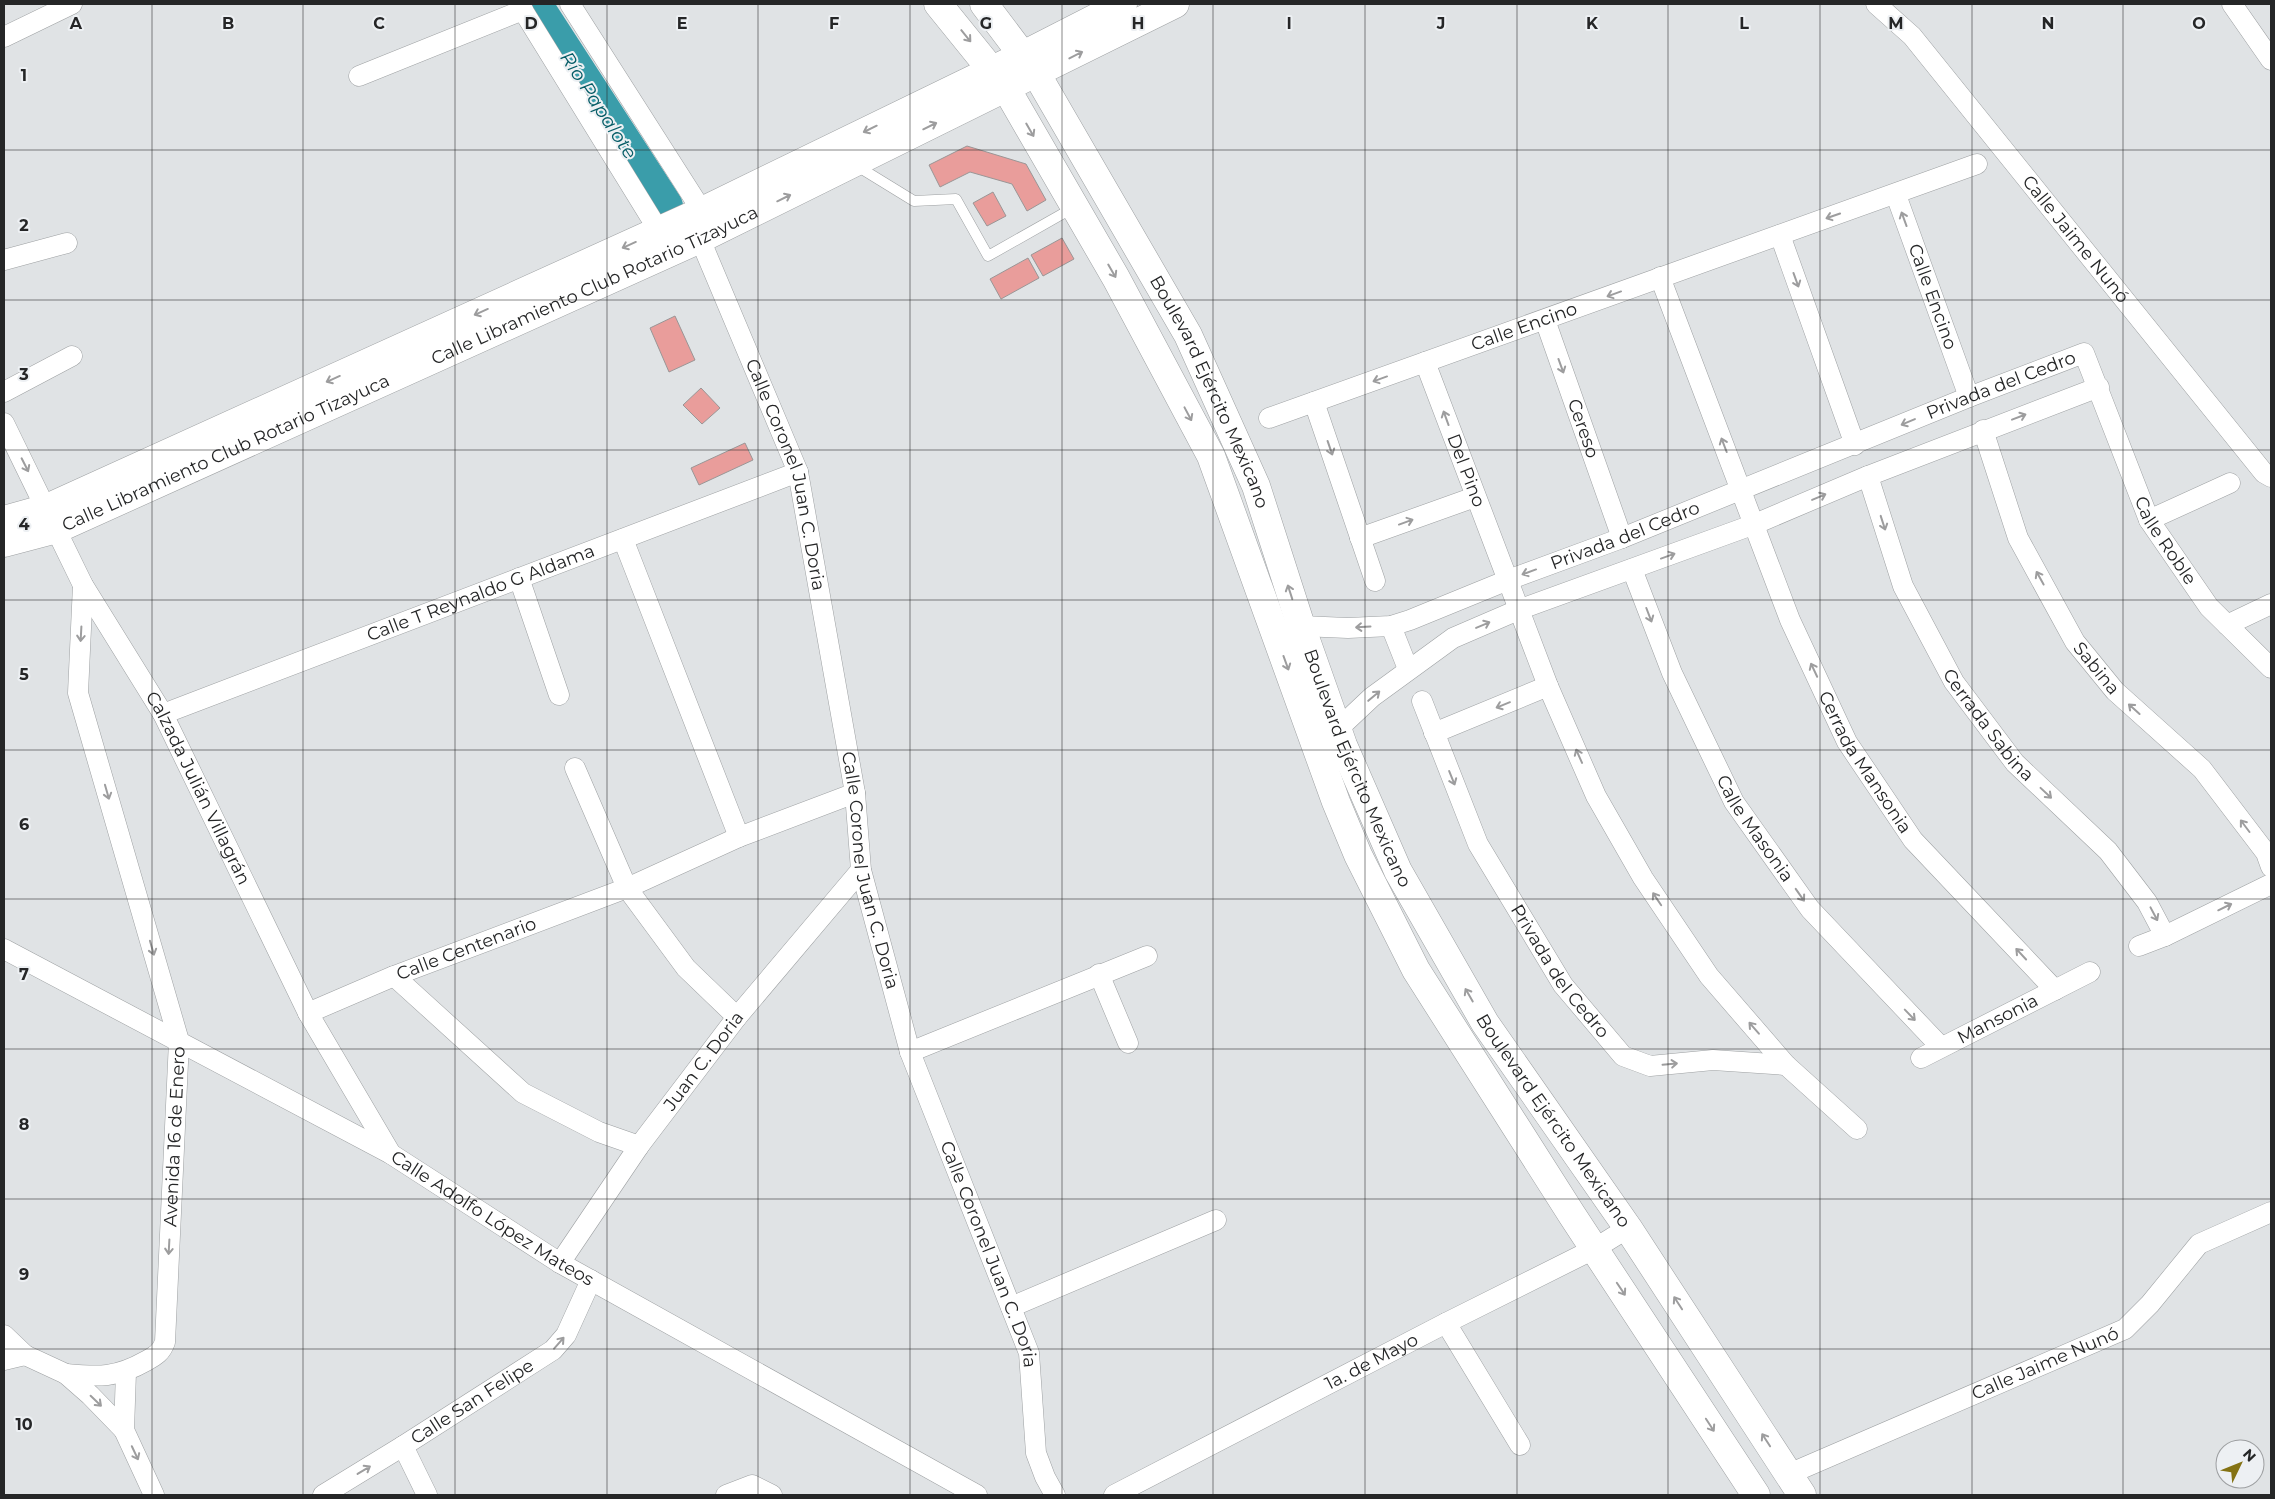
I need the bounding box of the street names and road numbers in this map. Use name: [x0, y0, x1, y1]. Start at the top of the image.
street label: Calle Jaime Nunó: [2018, 171, 2134, 308]
street label: Calle Libramiento Club Rotario Tizayuca: [428, 201, 762, 370]
street label: Calle Encino: [1903, 241, 1962, 353]
street label: Boulevard Ejército Mexicano: [1145, 271, 1273, 511]
street label: Calle Encino: [1468, 297, 1580, 356]
street label: Privada del Cedro: [1923, 346, 2079, 424]
street label: Calle Coronel Juan C. Doria: [741, 355, 830, 592]
street label: Calle Libramiento Club Rotario Tizayuca: [59, 369, 393, 536]
street label: Cereso: [1563, 396, 1604, 461]
street label: Del Pino: [1442, 431, 1490, 510]
street label: Calle Roble: [2130, 493, 2201, 589]
street label: Privada del Cedro: [1547, 497, 1703, 574]
street label: Calle T Reynaldo G Aldama: [364, 540, 598, 646]
street label: Sabina: [2068, 637, 2124, 699]
street label: Boulevard Ejército Mexicano: [1299, 646, 1416, 891]
street label: Cerrada Sabina: [1938, 665, 2038, 786]
street label: Calzada Julián Villagrán: [141, 687, 255, 888]
street label: Cerrada Mansonia: [1814, 688, 1916, 838]
street label: Calle Coronel Juan C. Doria: [837, 750, 904, 992]
street label: Calle Masonia: [1712, 771, 1798, 886]
street label: Privada del Cedro: [1506, 900, 1614, 1043]
street label: Calle Centenario: [393, 912, 539, 985]
street label: Mansonia: [1954, 989, 2042, 1049]
street label: Juan C. Doria: [658, 1007, 748, 1116]
street label: Boulevard Ejército Mexicano: [1471, 1010, 1635, 1232]
street label: Avenida 16 de Enero: [159, 1046, 190, 1227]
street label: Calle Coronel Juan C. Doria: [935, 1138, 1041, 1369]
street label: Calle Adolfo López Mateos: [387, 1146, 598, 1291]
street label: Calle Jaime Nunó: [1968, 1322, 2122, 1405]
street label: 1a. de Mayo: [1321, 1328, 1422, 1395]
street label: Calle San Felipe: [407, 1354, 538, 1449]

